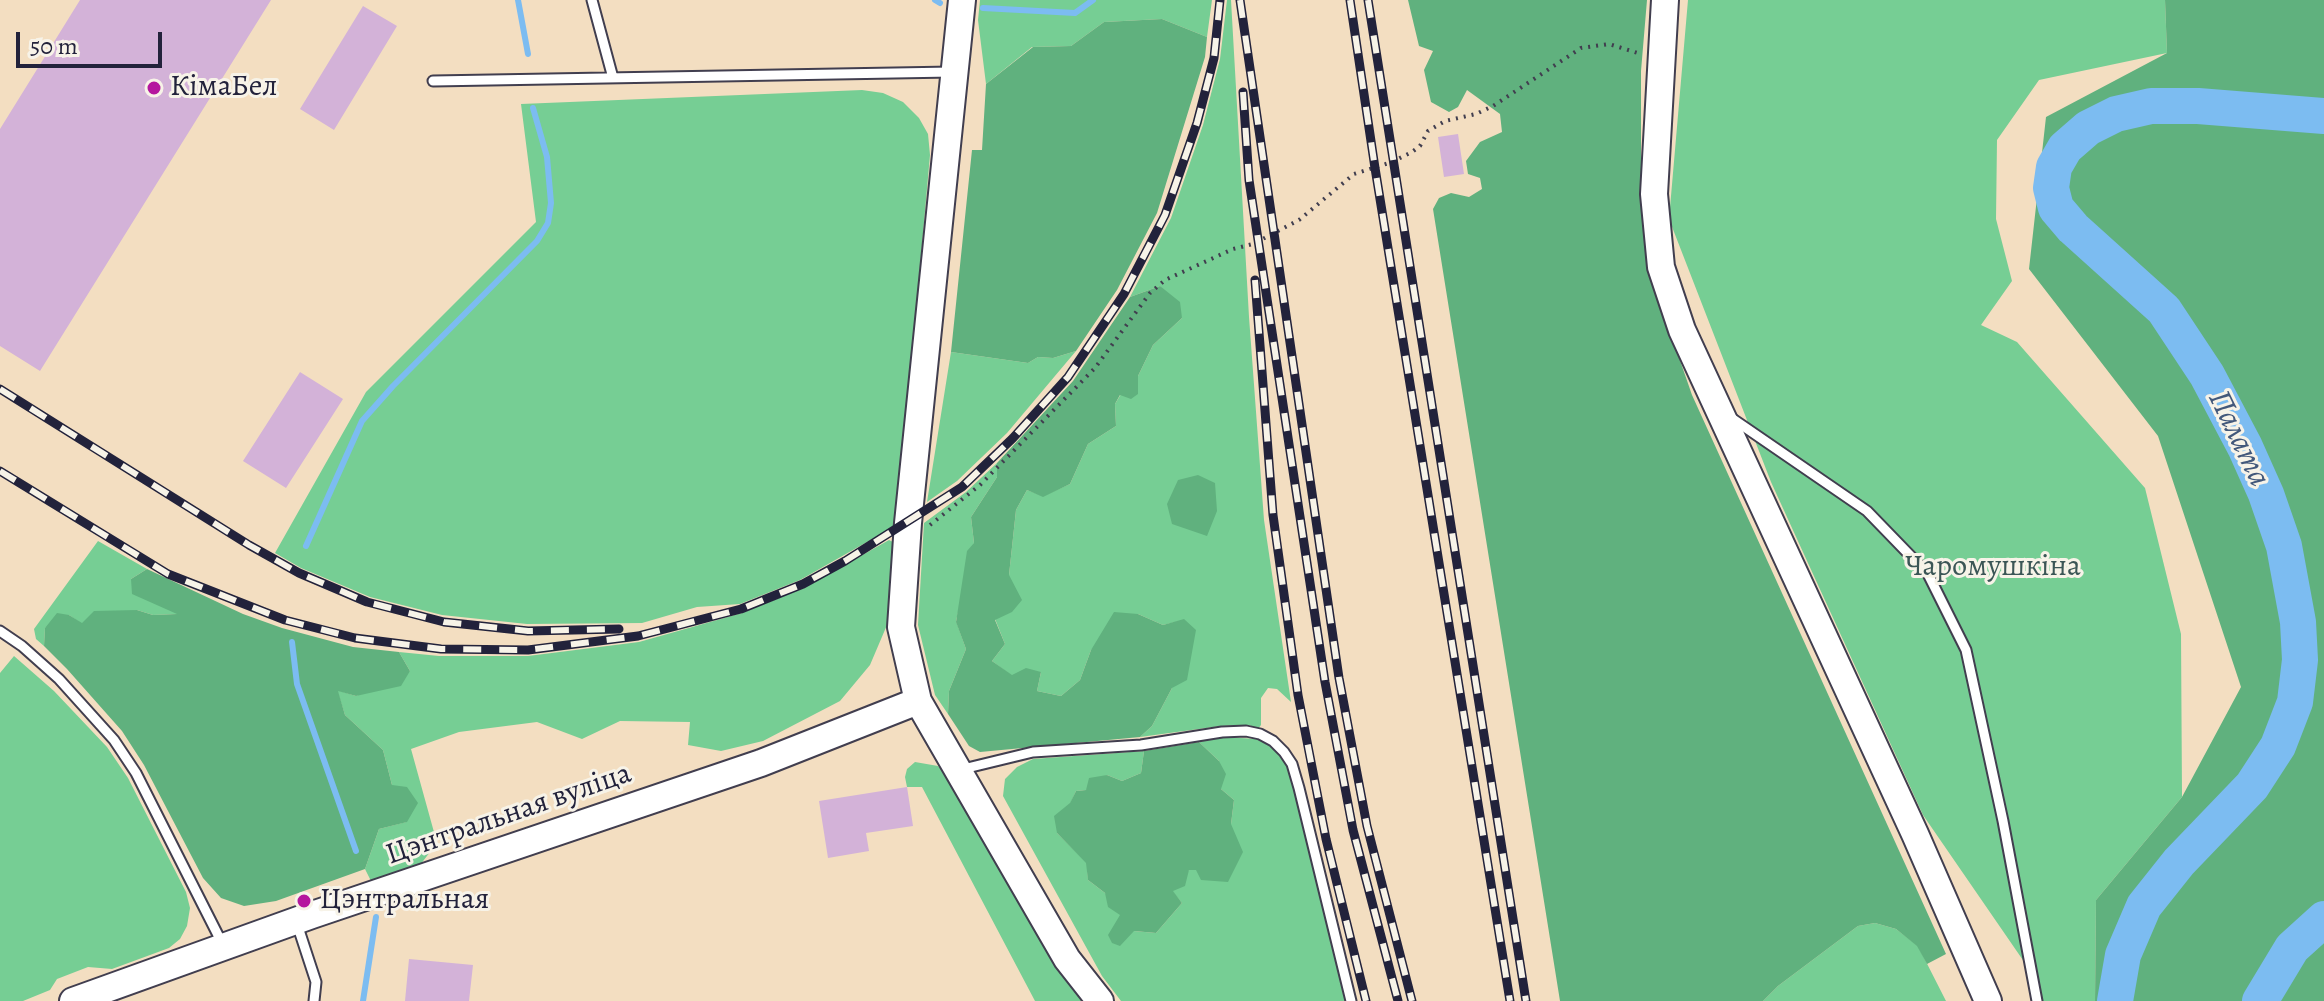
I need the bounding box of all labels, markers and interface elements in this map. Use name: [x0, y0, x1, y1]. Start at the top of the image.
scale bar: [20, 16, 166, 66]
text: 50 m: [30, 30, 78, 62]
place label: КімаБел: [170, 70, 277, 106]
marker: КімаБел: [145, 79, 163, 97]
water label: Палата: [2198, 385, 2278, 493]
park label: Чаромушкіна: [1905, 550, 2081, 586]
street label: Цэнтральная вуліца: [382, 756, 636, 874]
place label: Цэнтральная: [320, 883, 489, 919]
marker: Цэнтральная: [295, 892, 313, 910]

